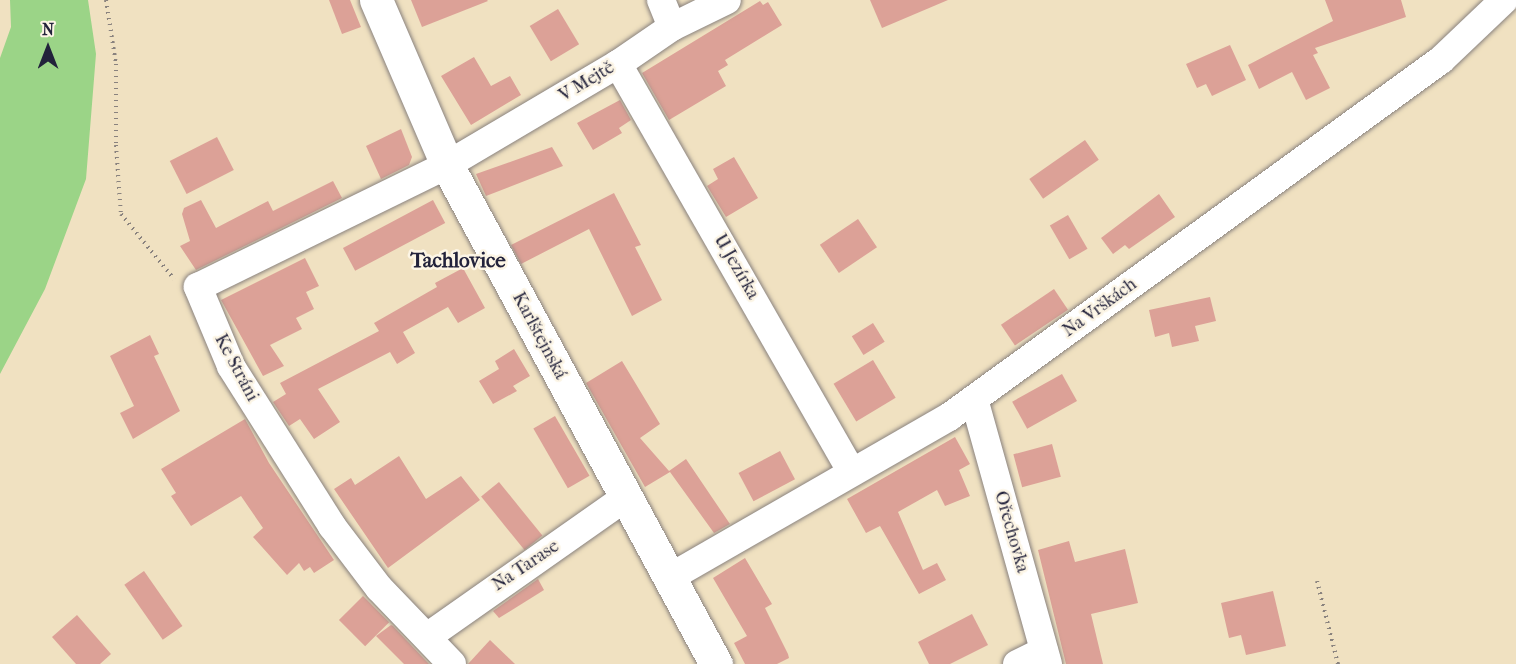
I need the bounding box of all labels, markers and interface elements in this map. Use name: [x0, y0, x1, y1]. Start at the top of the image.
north arrow: [18, 18, 78, 78]
text: N: [42, 20, 54, 39]
street label: V Mejtě: [555, 57, 619, 107]
street label: U Jezírka: [709, 231, 763, 303]
district label: Tachlovice: [410, 247, 506, 273]
street label: Na Vrškách: [1059, 274, 1141, 342]
street label: Karlštejnská: [507, 289, 571, 383]
street label: Ke Stráni: [209, 331, 263, 405]
street label: Ořechovka: [989, 489, 1033, 575]
street label: Na Tarase: [488, 536, 564, 596]

